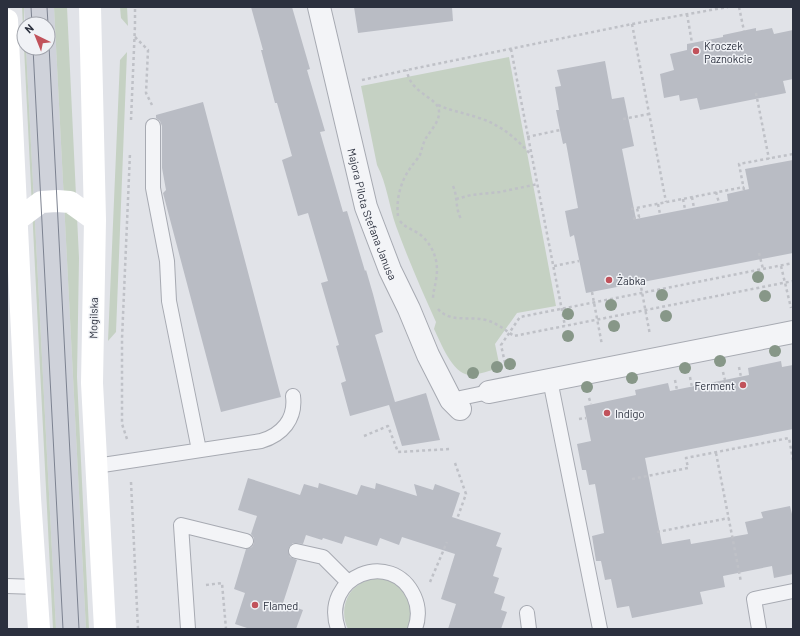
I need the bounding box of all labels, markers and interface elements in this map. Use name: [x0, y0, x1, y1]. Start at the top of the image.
north arrow: [16, 16, 56, 56]
text: N: [22, 21, 36, 36]
place label: Kroczek Paznokcie: [704, 39, 753, 65]
marker: Kroczek Paznokcie: [691, 46, 701, 56]
street label: Majora Pilota Stefana Janusa: [346, 147, 400, 282]
place label: Żabka: [617, 273, 646, 287]
marker: Żabka: [604, 275, 614, 285]
street label: Mogilska: [86, 297, 100, 339]
place label: Ferment: [695, 379, 735, 392]
marker: Ferment: [738, 380, 748, 390]
place label: Indigo: [615, 407, 644, 420]
marker: Indigo: [602, 408, 612, 418]
place label: Flamed: [263, 599, 298, 612]
marker: Flamed: [250, 600, 260, 610]

